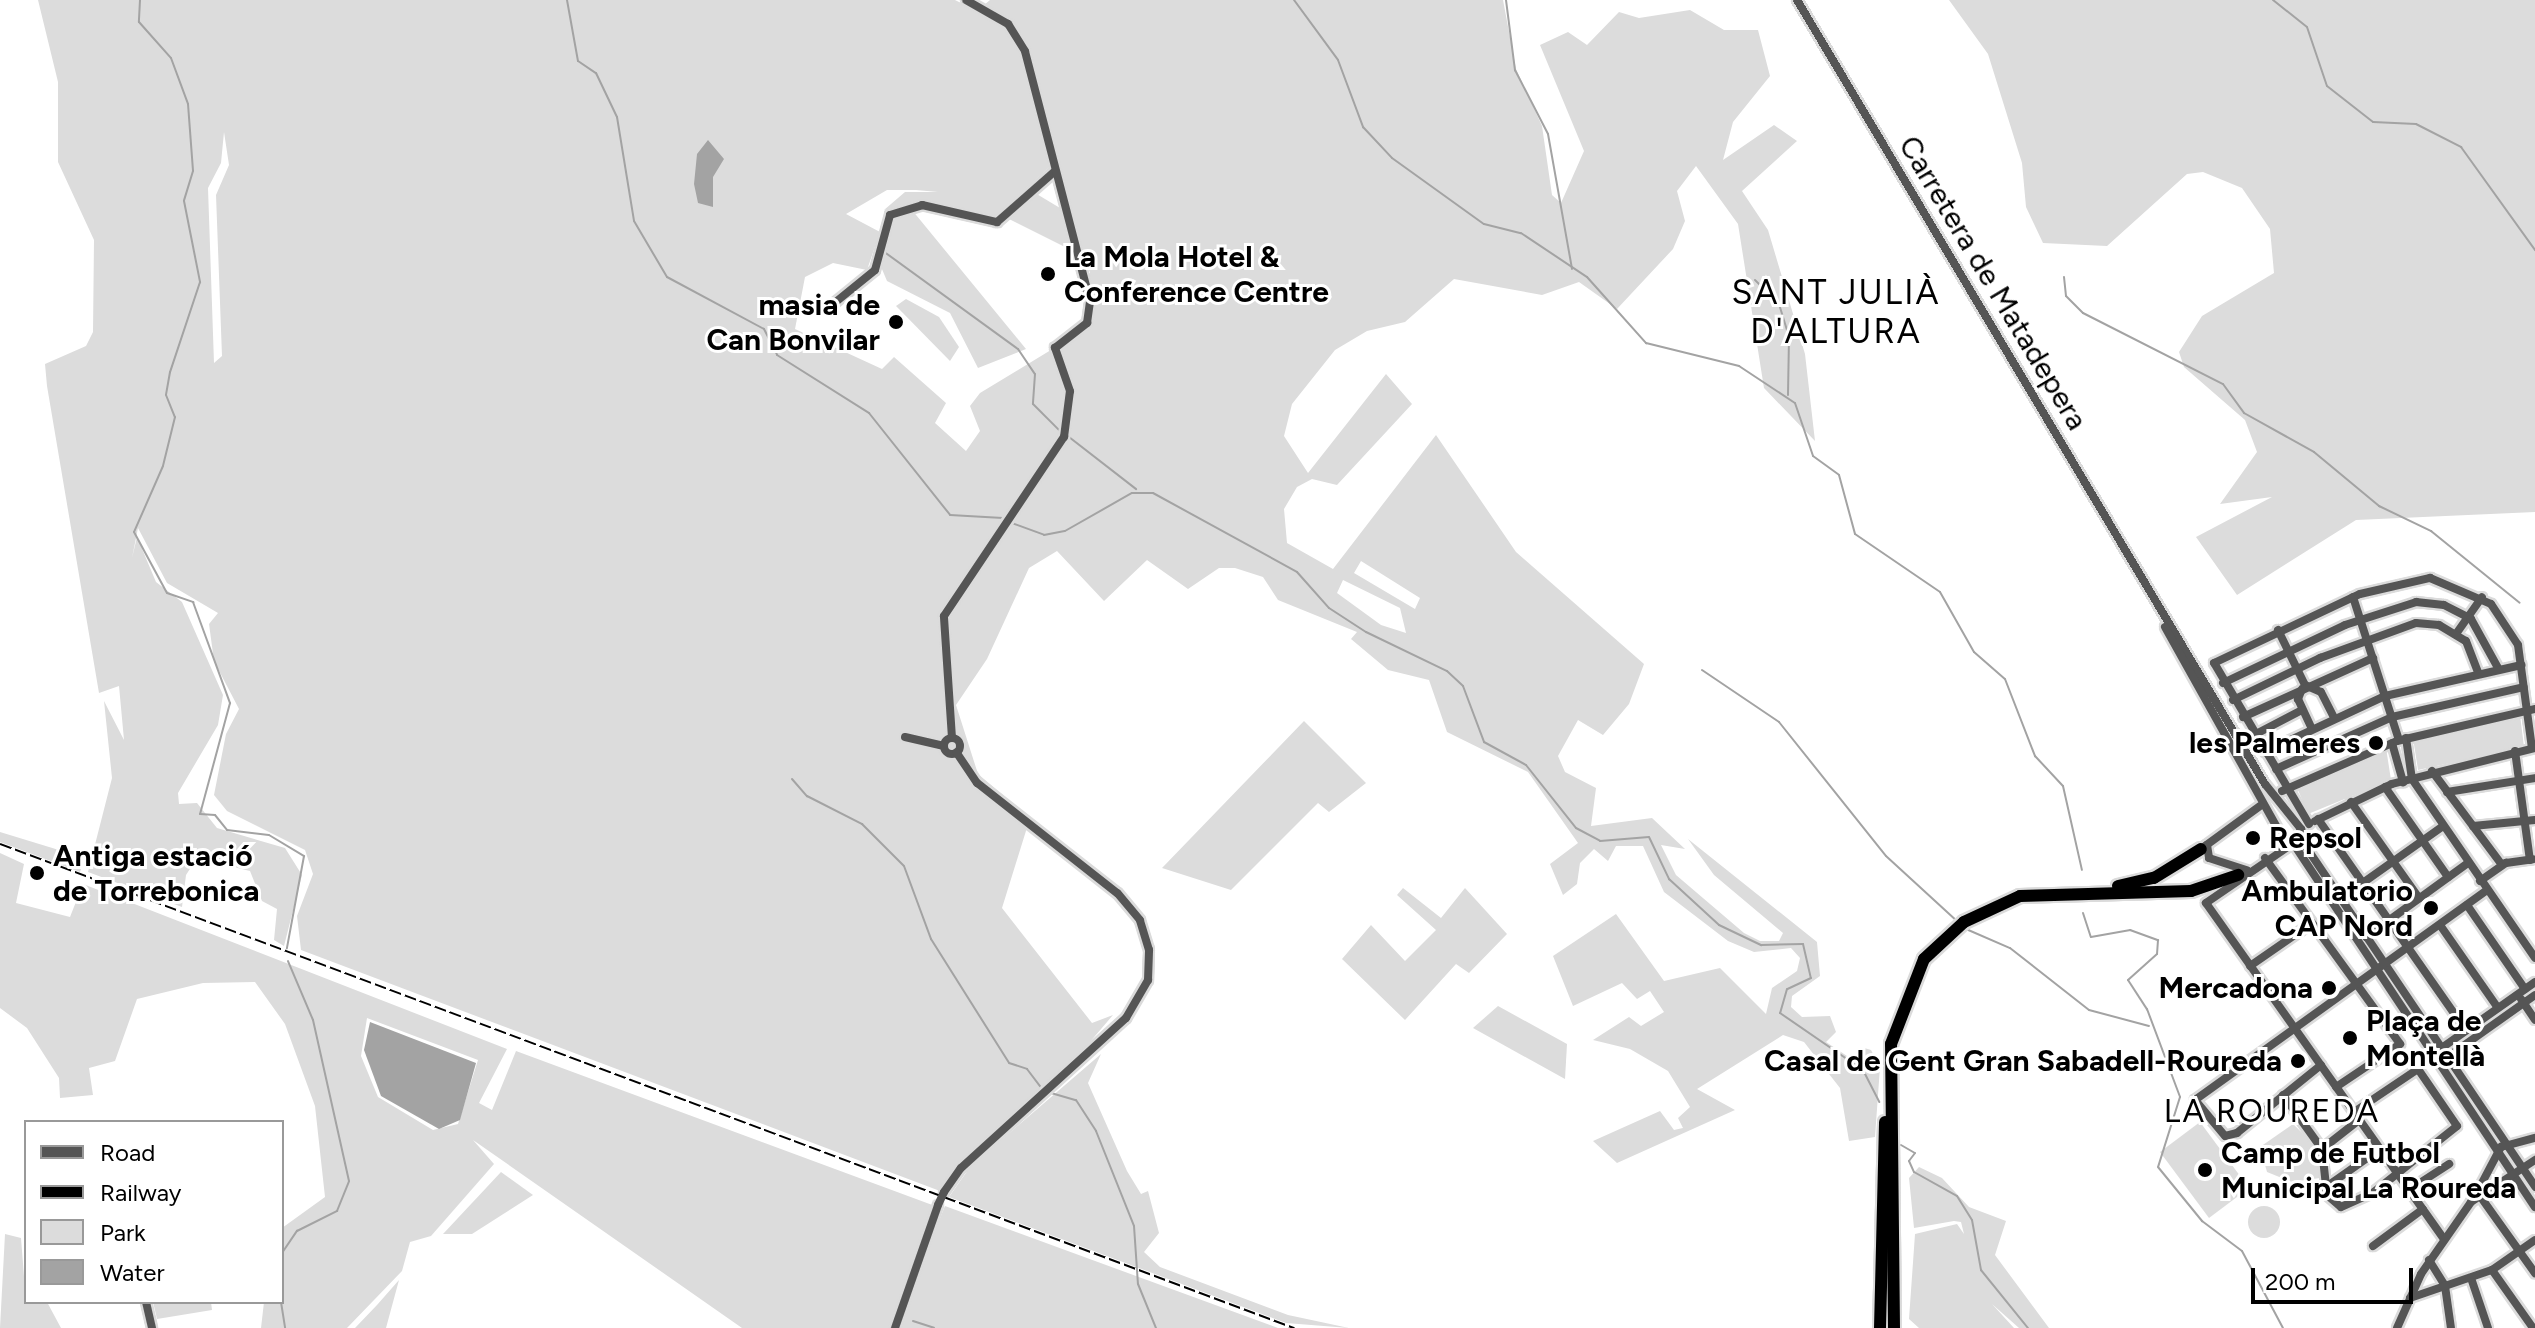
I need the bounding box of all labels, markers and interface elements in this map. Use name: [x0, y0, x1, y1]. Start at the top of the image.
street label: Carretera de Matadepera: [1891, 130, 2095, 436]
place label: La Mola Hotel & Conference Centre: [1064, 239, 1329, 310]
marker: La Mola Hotel & Conference Centre: [1039, 265, 1057, 283]
district label: SANT JULIÀ D'ALTURA: [1732, 272, 1940, 352]
place label: masia de Can Bonvilar: [706, 287, 880, 358]
marker: masia de Can Bonvilar: [887, 313, 905, 331]
place label: les Palmeres: [2189, 725, 2360, 761]
marker: les Palmeres: [2367, 734, 2385, 752]
place label: Repsol: [2269, 820, 2362, 856]
marker: Repsol: [2244, 829, 2262, 847]
place label: Antiga estació de Torrebonica: [53, 838, 260, 908]
marker: Antiga estació de Torrebonica: [28, 864, 46, 882]
place label: Ambulatorio CAP Nord: [2241, 873, 2413, 944]
marker: Ambulatorio CAP Nord: [2420, 897, 2442, 919]
place label: Mercadona: [2159, 970, 2313, 1006]
marker: Mercadona: [2320, 979, 2338, 997]
place label: Plaça de Montellà: [2366, 1003, 2485, 1074]
marker: Plaça de Montellà: [2341, 1029, 2359, 1047]
place label: Casal de Gent Gran Sabadell-Roureda: [1764, 1043, 2282, 1079]
marker: Casal de Gent Gran Sabadell-Roureda: [2289, 1052, 2307, 1070]
district label: LA ROUREDA: [2164, 1092, 2380, 1130]
legend: [24, 1120, 284, 1304]
place label: Camp de Futbol Municipal La Roureda: [2221, 1135, 2516, 1206]
text: Road: [100, 1138, 155, 1167]
marker: Camp de Futbol Municipal La Roureda: [2196, 1161, 2214, 1179]
text: Railway: [100, 1178, 181, 1207]
text: Park: [100, 1218, 146, 1247]
scale bar: [2255, 1252, 2417, 1302]
text: Water: [100, 1258, 165, 1287]
text: 200 m: [2265, 1267, 2336, 1296]

